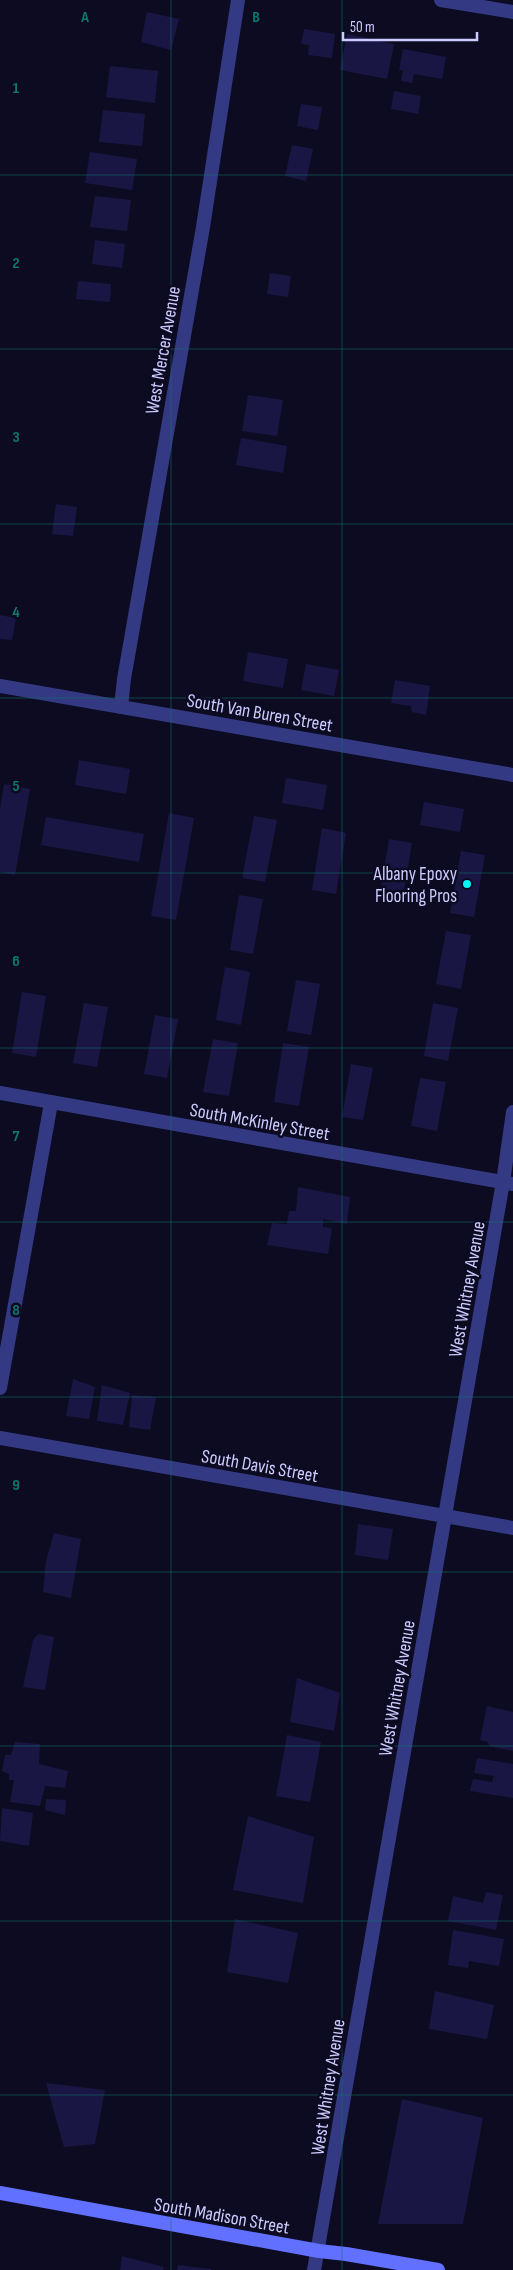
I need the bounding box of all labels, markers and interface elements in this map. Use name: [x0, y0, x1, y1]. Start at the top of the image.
text: A: [80, 8, 89, 27]
text: B: [252, 8, 260, 27]
scale bar: [343, 10, 477, 42]
text: 50 m: [350, 18, 375, 37]
text: 1: [13, 79, 20, 98]
text: 2: [12, 254, 20, 273]
street label: West Mercer Avenue: [141, 284, 186, 416]
text: 3: [12, 428, 20, 447]
text: 4: [12, 603, 20, 622]
street label: South Van Buren Street: [185, 689, 335, 738]
text: 5: [12, 777, 20, 796]
place label: Albany Epoxy Flooring Pros: [373, 863, 458, 908]
marker: Albany Epoxy Flooring Pros: [461, 878, 473, 890]
text: 6: [12, 952, 20, 971]
street label: South McKinley Street: [188, 1099, 332, 1146]
text: 7: [13, 1127, 20, 1146]
street label: West Whitney Avenue: [444, 1220, 491, 1359]
text: 8: [12, 1301, 20, 1320]
street label: South Davis Street: [200, 1445, 320, 1488]
text: 9: [12, 1476, 20, 1495]
street label: West Whitney Avenue: [374, 1619, 421, 1758]
street label: West Whitney Avenue: [306, 2017, 351, 2157]
street label: South Madison Street: [152, 2193, 291, 2240]

